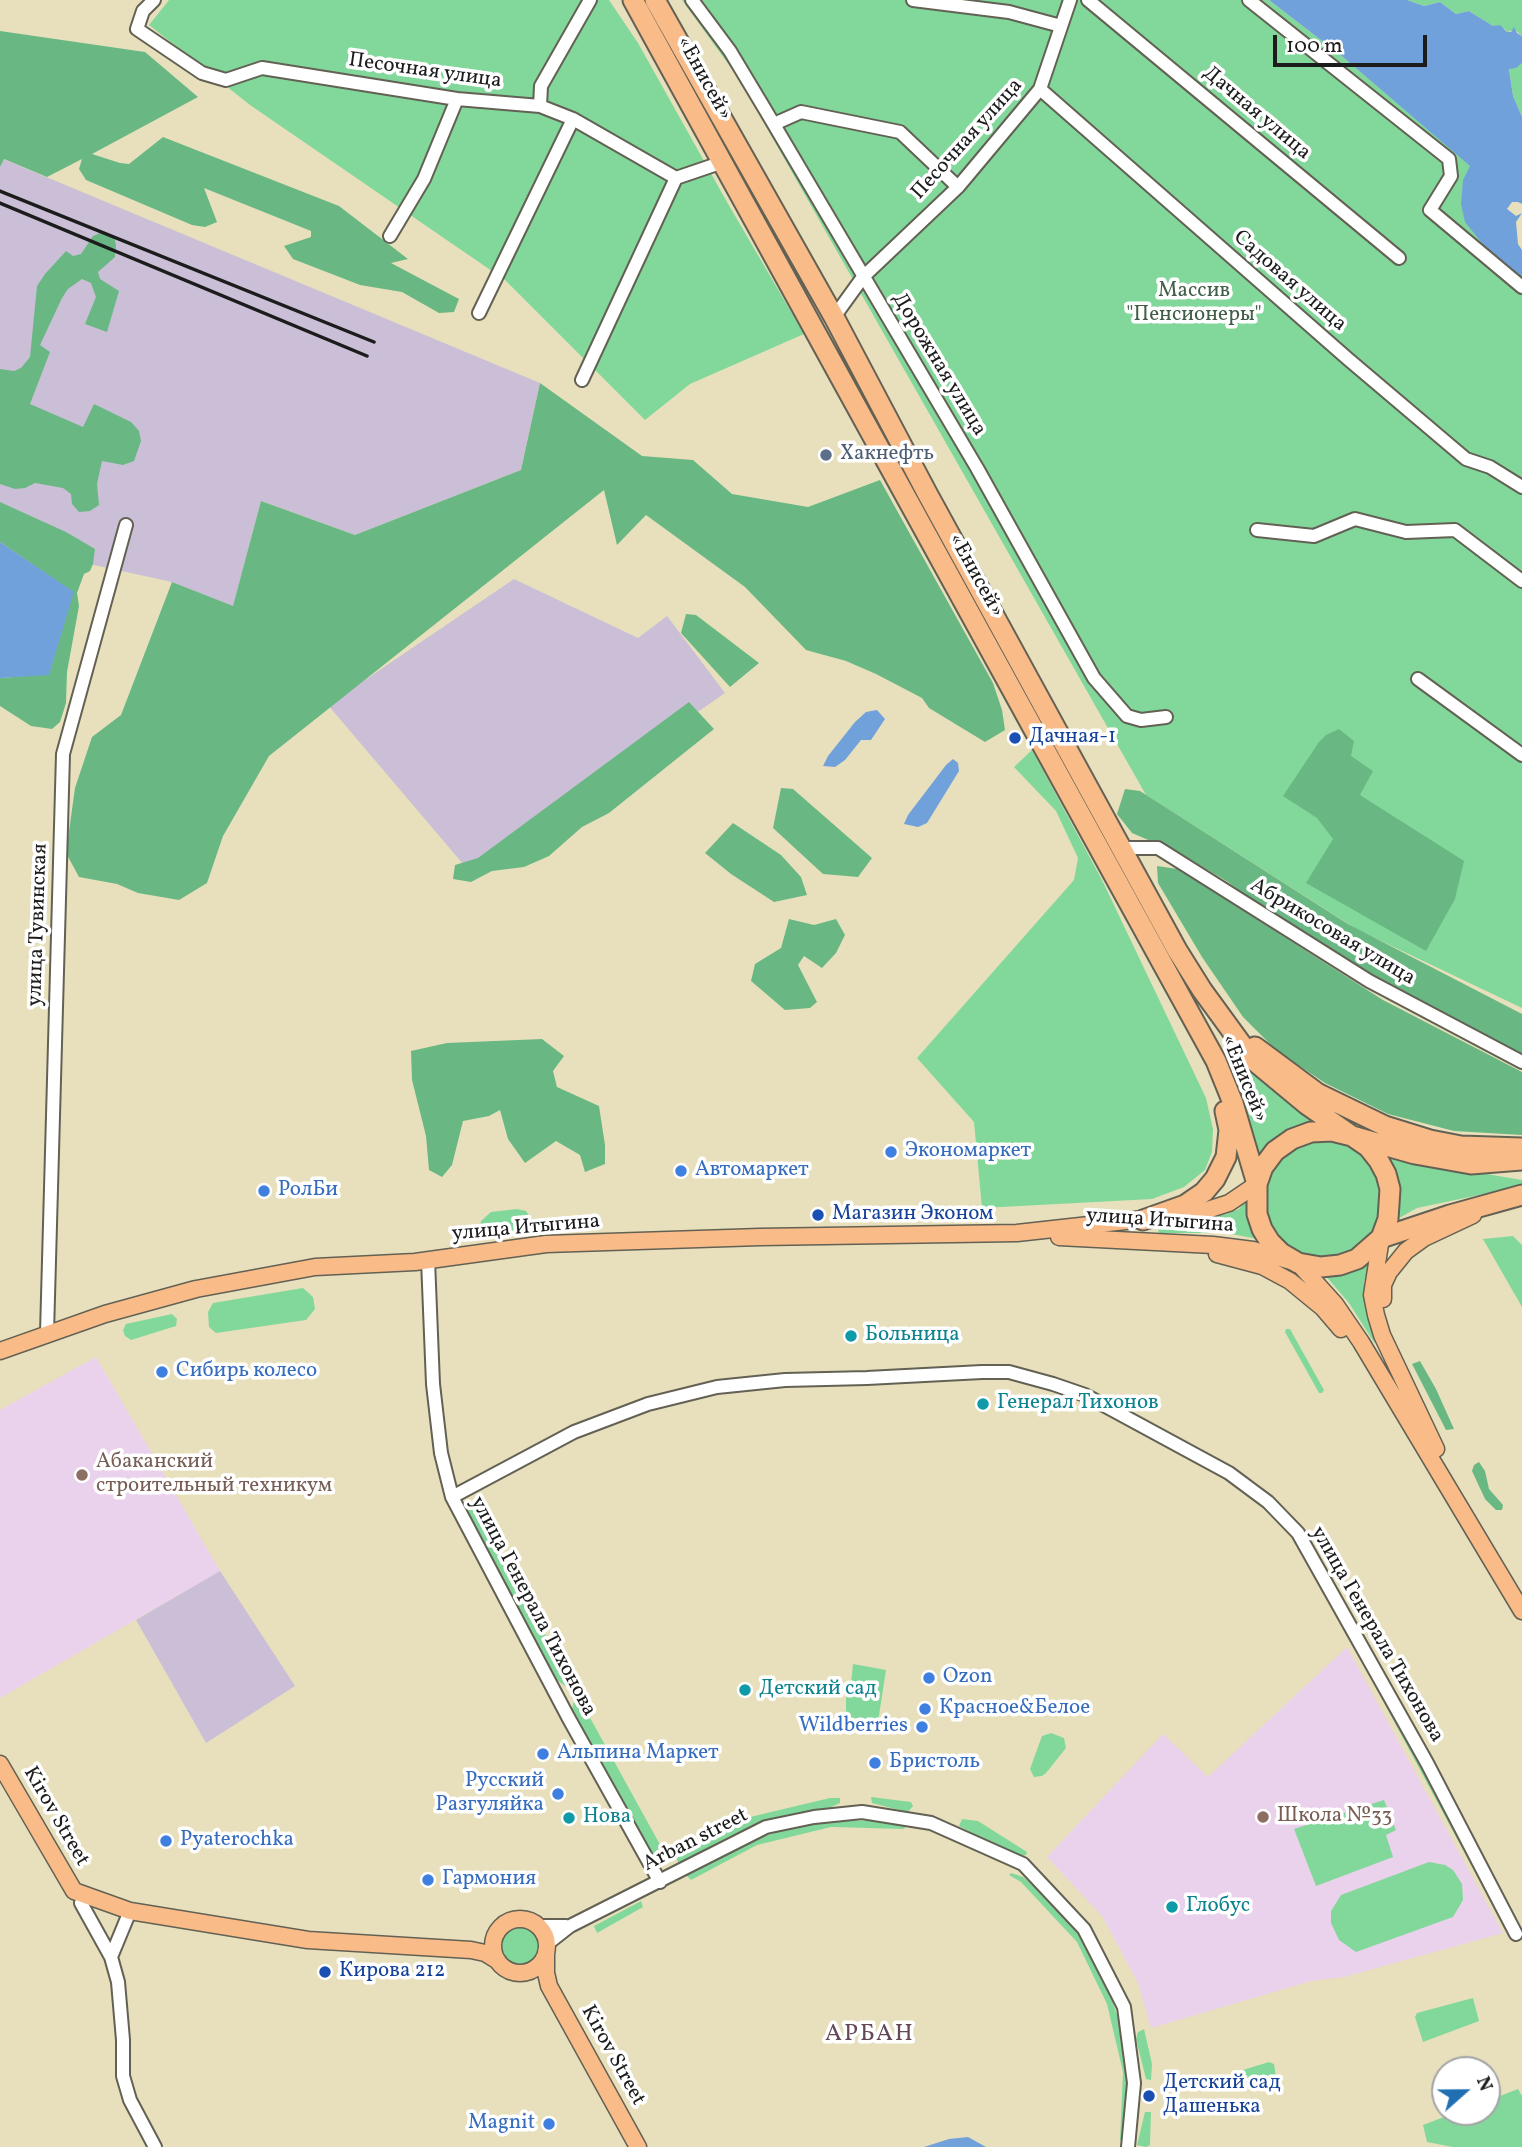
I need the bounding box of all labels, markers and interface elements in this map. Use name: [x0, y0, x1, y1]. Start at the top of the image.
scale bar: [1277, 21, 1431, 65]
text: 100 m: [1286, 32, 1343, 61]
street label: «Енисей»: [670, 33, 736, 125]
street label: Песочная улица: [347, 49, 503, 95]
street label: Дачная улица: [1197, 62, 1315, 166]
street label: Песочная улица: [907, 74, 1029, 206]
street label: Садовая улица: [1227, 226, 1351, 338]
park label: Массив "Пенсионеры": [1126, 279, 1262, 329]
street label: Дорожная улица: [885, 289, 991, 441]
place label: Хакнефть: [840, 442, 934, 468]
marker: Хакнефть: [818, 447, 834, 463]
street label: «Енисей»: [942, 530, 1008, 622]
place label: Дачная-1: [1029, 725, 1116, 751]
marker: Дачная-1: [1007, 730, 1023, 746]
street label: улица Тувинская: [24, 843, 54, 1007]
street label: Абрикосовая улица: [1245, 874, 1419, 992]
street label: «Енисей»: [1214, 1032, 1272, 1126]
place label: Экономаркет: [905, 1139, 1031, 1165]
marker: Экономаркет: [883, 1144, 899, 1160]
place label: Автомаркет: [695, 1158, 809, 1184]
marker: Автомаркет: [673, 1163, 689, 1179]
place label: РолБи: [278, 1178, 338, 1204]
marker: РолБи: [256, 1183, 272, 1199]
place label: Магазин Эконом: [832, 1202, 993, 1228]
street label: улица Итыгина: [1085, 1204, 1235, 1240]
marker: Магазин Эконом: [810, 1207, 826, 1223]
street label: улица Итыгина: [451, 1210, 601, 1248]
place label: Больница: [865, 1323, 960, 1349]
marker: Больница: [843, 1328, 859, 1344]
place label: Сибирь колесо: [176, 1359, 317, 1385]
marker: Сибирь колесо: [154, 1364, 170, 1380]
place label: Генерал Тихонов: [997, 1391, 1159, 1417]
marker: Генерал Тихонов: [975, 1396, 991, 1412]
place label: Абаканский строительный техникум: [96, 1450, 332, 1500]
marker: Абаканский строительный техникум: [74, 1467, 90, 1483]
street label: улица Генерала Тихонова: [463, 1493, 601, 1721]
street label: улица Генерала Тихонова: [1304, 1522, 1448, 1748]
place label: Ozon: [943, 1665, 993, 1691]
marker: Ozon: [921, 1670, 937, 1686]
place label: Детский сад: [759, 1677, 877, 1703]
marker: Детский сад: [737, 1682, 753, 1698]
place label: Красное&Белое: [939, 1696, 1090, 1722]
marker: Красное&Белое: [917, 1701, 933, 1717]
place label: Wildberries: [799, 1714, 908, 1740]
marker: Wildberries: [914, 1719, 930, 1735]
place label: Альпина Маркет: [557, 1741, 719, 1767]
marker: Альпина Маркет: [535, 1746, 551, 1762]
place label: Бристоль: [889, 1750, 980, 1776]
marker: Бристоль: [867, 1755, 883, 1771]
street label: Kirov Street: [16, 1763, 94, 1871]
place label: Русский Разгуляйка: [435, 1769, 544, 1819]
marker: Русский Разгуляйка: [550, 1786, 566, 1802]
street label: Arban street: [639, 1804, 753, 1878]
place label: Школа №33: [1277, 1804, 1392, 1830]
place label: Нова: [583, 1805, 631, 1831]
marker: Школа №33: [1255, 1809, 1271, 1825]
marker: Нова: [561, 1810, 577, 1826]
place label: Pyaterochka: [180, 1828, 294, 1854]
marker: Pyaterochka: [158, 1833, 174, 1849]
place label: Гармония: [442, 1867, 536, 1893]
marker: Гармония: [420, 1872, 436, 1888]
place label: Глобус: [1186, 1894, 1250, 1920]
marker: Глобус: [1164, 1899, 1180, 1915]
place label: Кирова 212: [339, 1959, 445, 1985]
marker: Кирова 212: [317, 1964, 333, 1980]
street label: Kirov Street: [574, 2002, 650, 2110]
district label: АРБАН: [826, 2022, 914, 2050]
north arrow: [1431, 2056, 1501, 2126]
place label: Детский сад Дашенька: [1163, 2071, 1281, 2121]
text: N: [1469, 2073, 1498, 2095]
marker: Детский сад Дашенька: [1141, 2088, 1157, 2104]
place label: Magnit: [468, 2111, 535, 2137]
marker: Magnit: [541, 2116, 557, 2132]

